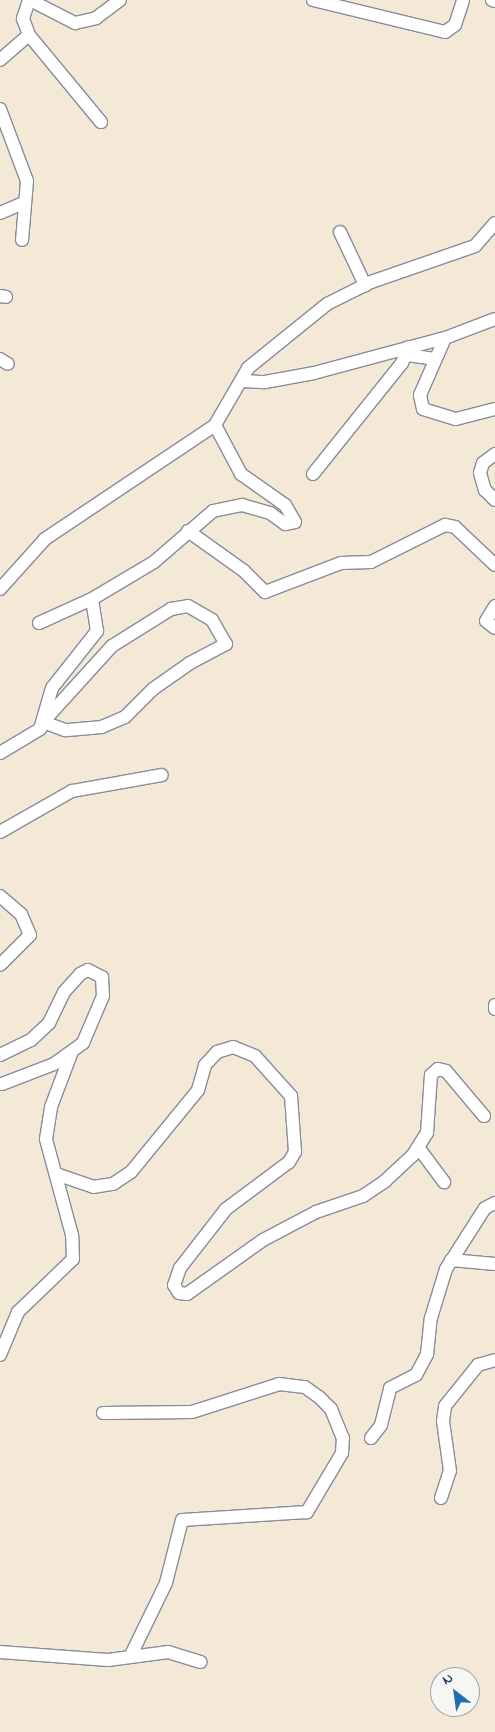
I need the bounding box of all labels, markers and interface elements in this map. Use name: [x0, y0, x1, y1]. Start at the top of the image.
north arrow: [430, 1667, 480, 1717]
text: N: [438, 1668, 457, 1691]

